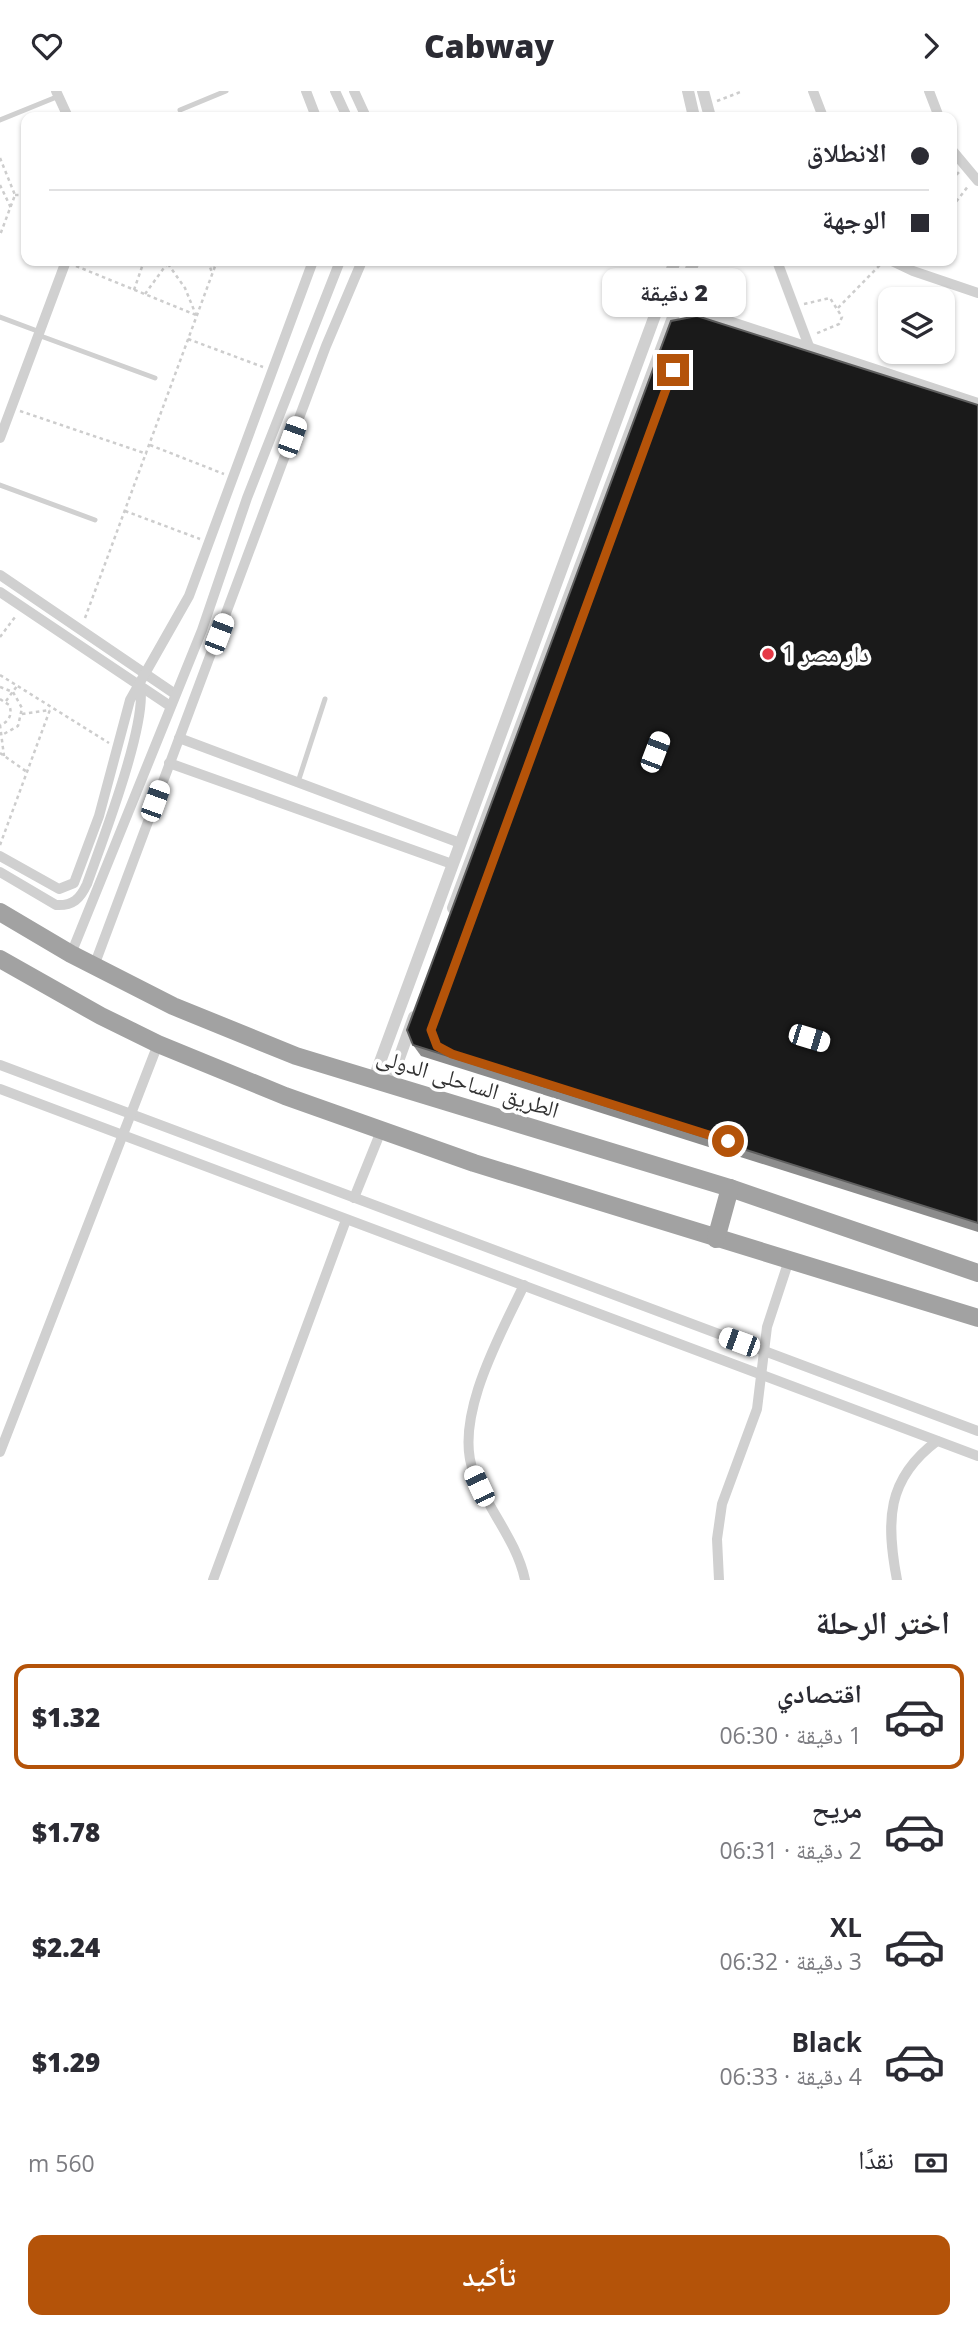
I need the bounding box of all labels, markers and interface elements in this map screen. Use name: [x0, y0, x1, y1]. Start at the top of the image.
text: Cabway: [424, 24, 554, 67]
icon: heart: [28, 27, 66, 65]
icon: forward: [912, 27, 950, 65]
text: الانطلاق: [807, 134, 887, 170]
text: الوجهة: [822, 201, 887, 237]
callout: 2 دقيقة: [601, 268, 745, 317]
text: 2 دقيقة: [640, 276, 708, 308]
map controls: [878, 287, 955, 364]
button: layers: [878, 287, 955, 364]
route end: [657, 354, 689, 386]
car: [275, 414, 310, 460]
car: [202, 611, 237, 657]
place label: دار مصر 1: [782, 637, 869, 669]
marker: دار مصر 1: [760, 646, 776, 662]
car: [638, 729, 673, 775]
car: [138, 778, 173, 824]
car: [786, 1022, 833, 1054]
street label: الطريق الساحلى الدولى: [373, 1039, 563, 1125]
route start: [712, 1125, 744, 1157]
car: [716, 1325, 763, 1359]
car: [461, 1463, 498, 1509]
text: اختر الرحلة: [815, 1600, 950, 1643]
text: اقتصادي: [777, 1675, 862, 1711]
icon: car: [883, 1685, 946, 1748]
text: $1.32: [32, 1699, 100, 1735]
text: 1 دقيقة · 06:30: [719, 1719, 862, 1751]
text: مريح: [812, 1790, 862, 1826]
icon: car: [883, 1800, 946, 1863]
text: $1.78: [32, 1814, 100, 1850]
text: 2 دقيقة · 06:31: [719, 1834, 862, 1866]
text: XL: [830, 1909, 862, 1945]
icon: car: [883, 1915, 946, 1978]
text: $2.24: [32, 1929, 100, 1965]
text: 3 دقيقة · 06:32: [719, 1945, 862, 1977]
text: Black: [791, 2024, 862, 2060]
icon: car: [883, 2030, 946, 2093]
text: $1.29: [32, 2044, 100, 2080]
text: 4 دقيقة · 06:33: [719, 2060, 862, 2092]
text: نقدًا: [858, 2141, 894, 2177]
icon: cash: [912, 2144, 950, 2182]
text: 560 m: [28, 2147, 95, 2179]
button: تأكيد: [28, 2235, 950, 2315]

